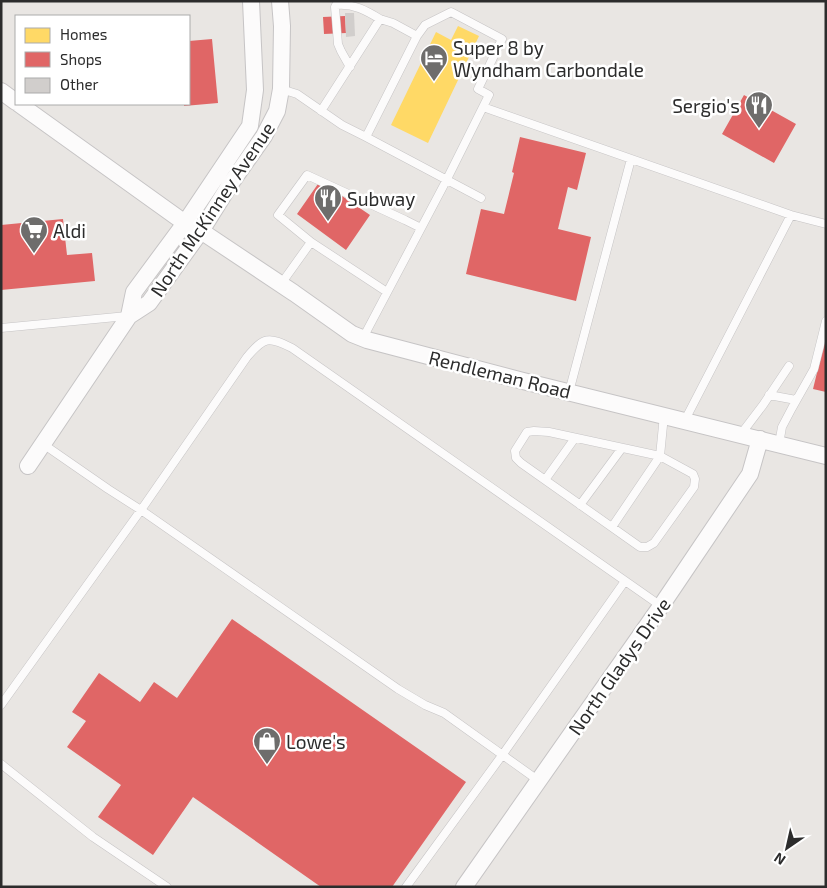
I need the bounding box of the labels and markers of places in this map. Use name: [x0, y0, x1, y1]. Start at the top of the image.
place label: Super 8 by Wyndham Carbondale: [453, 36, 644, 81]
hotel icon: Super 8 by Wyndham Carbondale: [419, 43, 449, 82]
restaurant icon: Sergio's: [744, 90, 774, 129]
place label: Sergio's: [672, 94, 740, 117]
restaurant icon: Subway: [313, 183, 343, 222]
place label: Subway: [347, 187, 415, 210]
supermarket icon: Aldi: [19, 215, 49, 254]
place label: Aldi: [53, 219, 86, 242]
shop icon: Lowe's: [252, 726, 282, 765]
place label: Lowe's: [286, 730, 346, 753]

